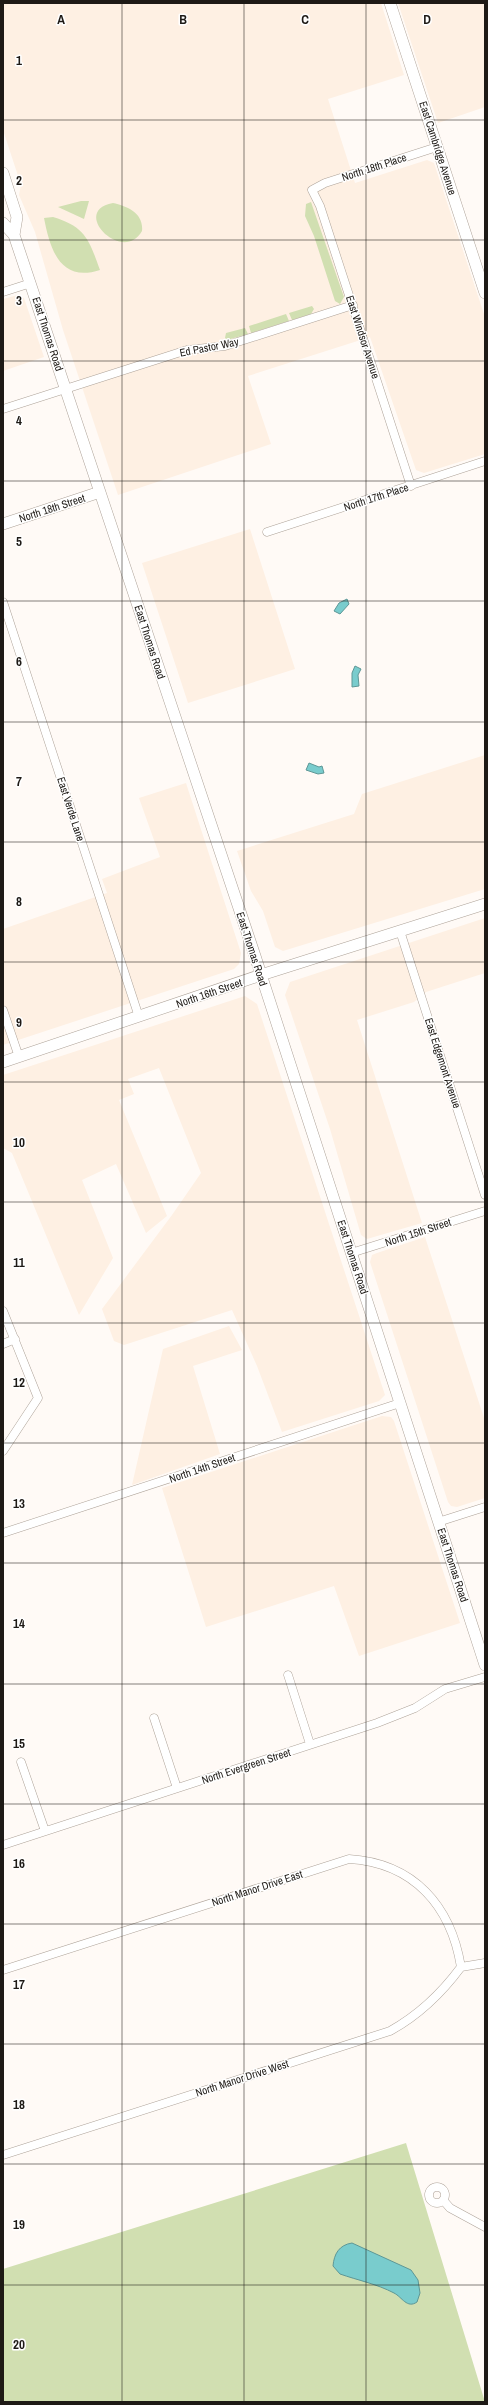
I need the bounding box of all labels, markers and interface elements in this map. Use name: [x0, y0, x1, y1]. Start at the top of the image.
text: A: [57, 11, 65, 28]
text: B: [179, 11, 187, 28]
text: C: [301, 11, 309, 28]
text: D: [423, 11, 431, 28]
text: 1: [16, 52, 22, 69]
street label: East Cambridge Avenue: [416, 99, 460, 197]
street label: North 18th Place: [340, 150, 408, 184]
text: 2: [16, 172, 22, 189]
text: 3: [16, 292, 22, 309]
street label: East Windsor Avenue: [343, 294, 383, 380]
street label: East Thomas Road: [29, 295, 67, 373]
street label: Ed Pastor Way: [178, 334, 240, 360]
text: 4: [16, 412, 22, 429]
street label: North 17th Place: [342, 480, 410, 514]
street label: North 18th Street: [17, 491, 87, 525]
text: 5: [16, 533, 22, 550]
street label: East Thomas Road: [131, 603, 169, 681]
text: 6: [16, 653, 22, 670]
text: 7: [16, 773, 22, 790]
street label: East Verde Lane: [54, 775, 88, 843]
text: 8: [16, 893, 22, 910]
street label: East Thomas Road: [233, 910, 271, 988]
street label: North 16th Street: [174, 975, 244, 1011]
text: 9: [16, 1014, 22, 1031]
street label: East Edgemont Avenue: [422, 1016, 464, 1110]
text: 10: [13, 1134, 25, 1151]
street label: North 15th Street: [383, 1215, 453, 1249]
street label: East Thomas Road: [334, 1218, 372, 1296]
text: 11: [13, 1254, 25, 1271]
text: 12: [13, 1374, 25, 1391]
street label: North 14th Street: [167, 1450, 237, 1486]
text: 13: [13, 1495, 25, 1512]
street label: East Thomas Road: [434, 1526, 472, 1604]
text: 14: [13, 1615, 25, 1632]
text: 15: [13, 1735, 25, 1752]
street label: North Evergreen Street: [200, 1745, 293, 1787]
text: 16: [13, 1855, 25, 1872]
street label: North Manor Drive East: [210, 1867, 305, 1909]
text: 17: [13, 1976, 25, 1993]
street label: North Manor Drive West: [194, 2056, 291, 2100]
text: 18: [13, 2096, 25, 2113]
text: 19: [13, 2216, 25, 2233]
text: 20: [13, 2336, 25, 2353]

